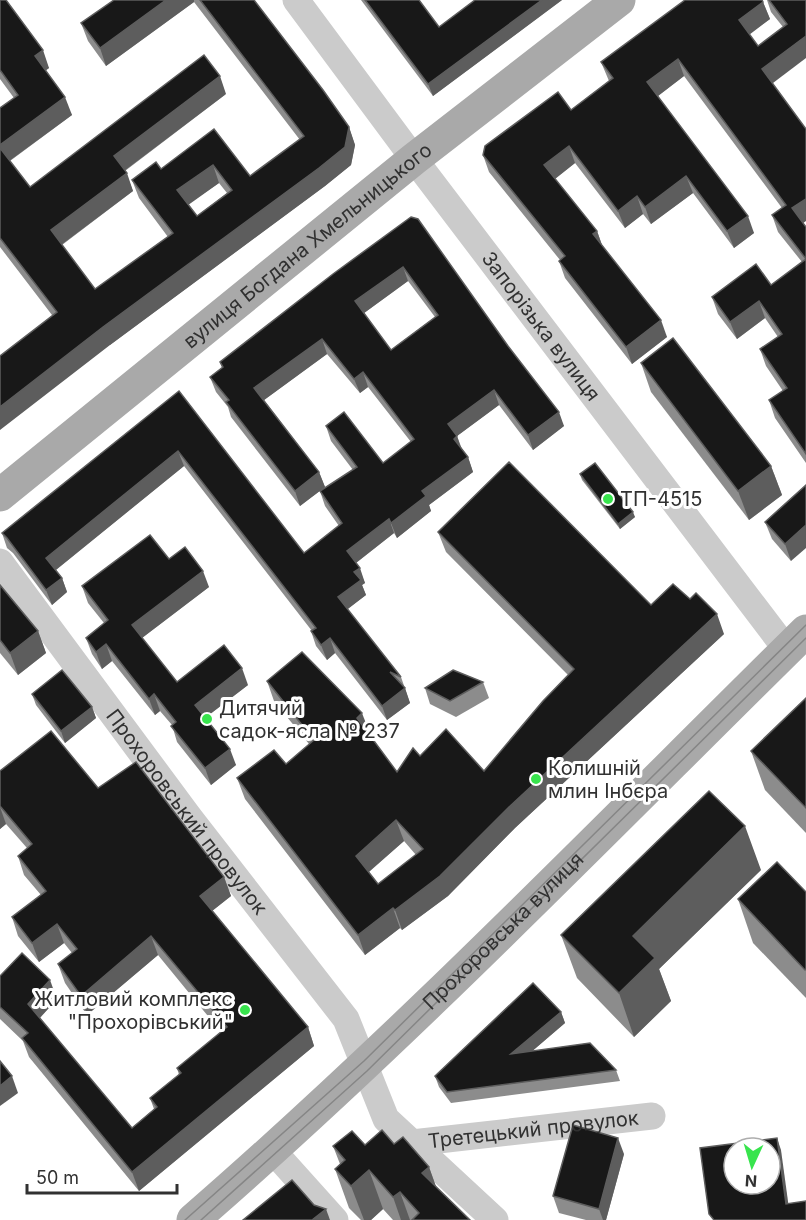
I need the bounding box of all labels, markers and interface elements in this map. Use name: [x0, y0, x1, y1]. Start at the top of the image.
street label: вулиця Богдана Хмельницького: [178, 138, 437, 353]
street label: Запорізька вулиця: [477, 247, 605, 406]
place label: ТП-4515: [620, 487, 702, 511]
marker: ТП-4515: [601, 492, 615, 506]
place label: Дитячий садок-ясла № 237: [219, 696, 400, 743]
street label: Прохоровський провулок: [101, 704, 272, 919]
marker: Дитячий садок-ясла № 237: [200, 712, 214, 726]
place label: Колишній млин Інбєра: [548, 756, 668, 803]
marker: Колишній млин Інбєра: [529, 772, 543, 786]
street label: Прохоровська вулиця: [418, 847, 588, 1015]
place label: Житловий комплекс "Прохорівський": [34, 987, 233, 1034]
marker: Житловий комплекс "Прохорівський": [238, 1003, 252, 1017]
street label: Третецький провулок: [427, 1106, 640, 1153]
north arrow: [722, 1136, 782, 1196]
scale bar: [27, 1157, 177, 1195]
text: 50 m: [36, 1167, 79, 1188]
text: N: [744, 1171, 758, 1191]

